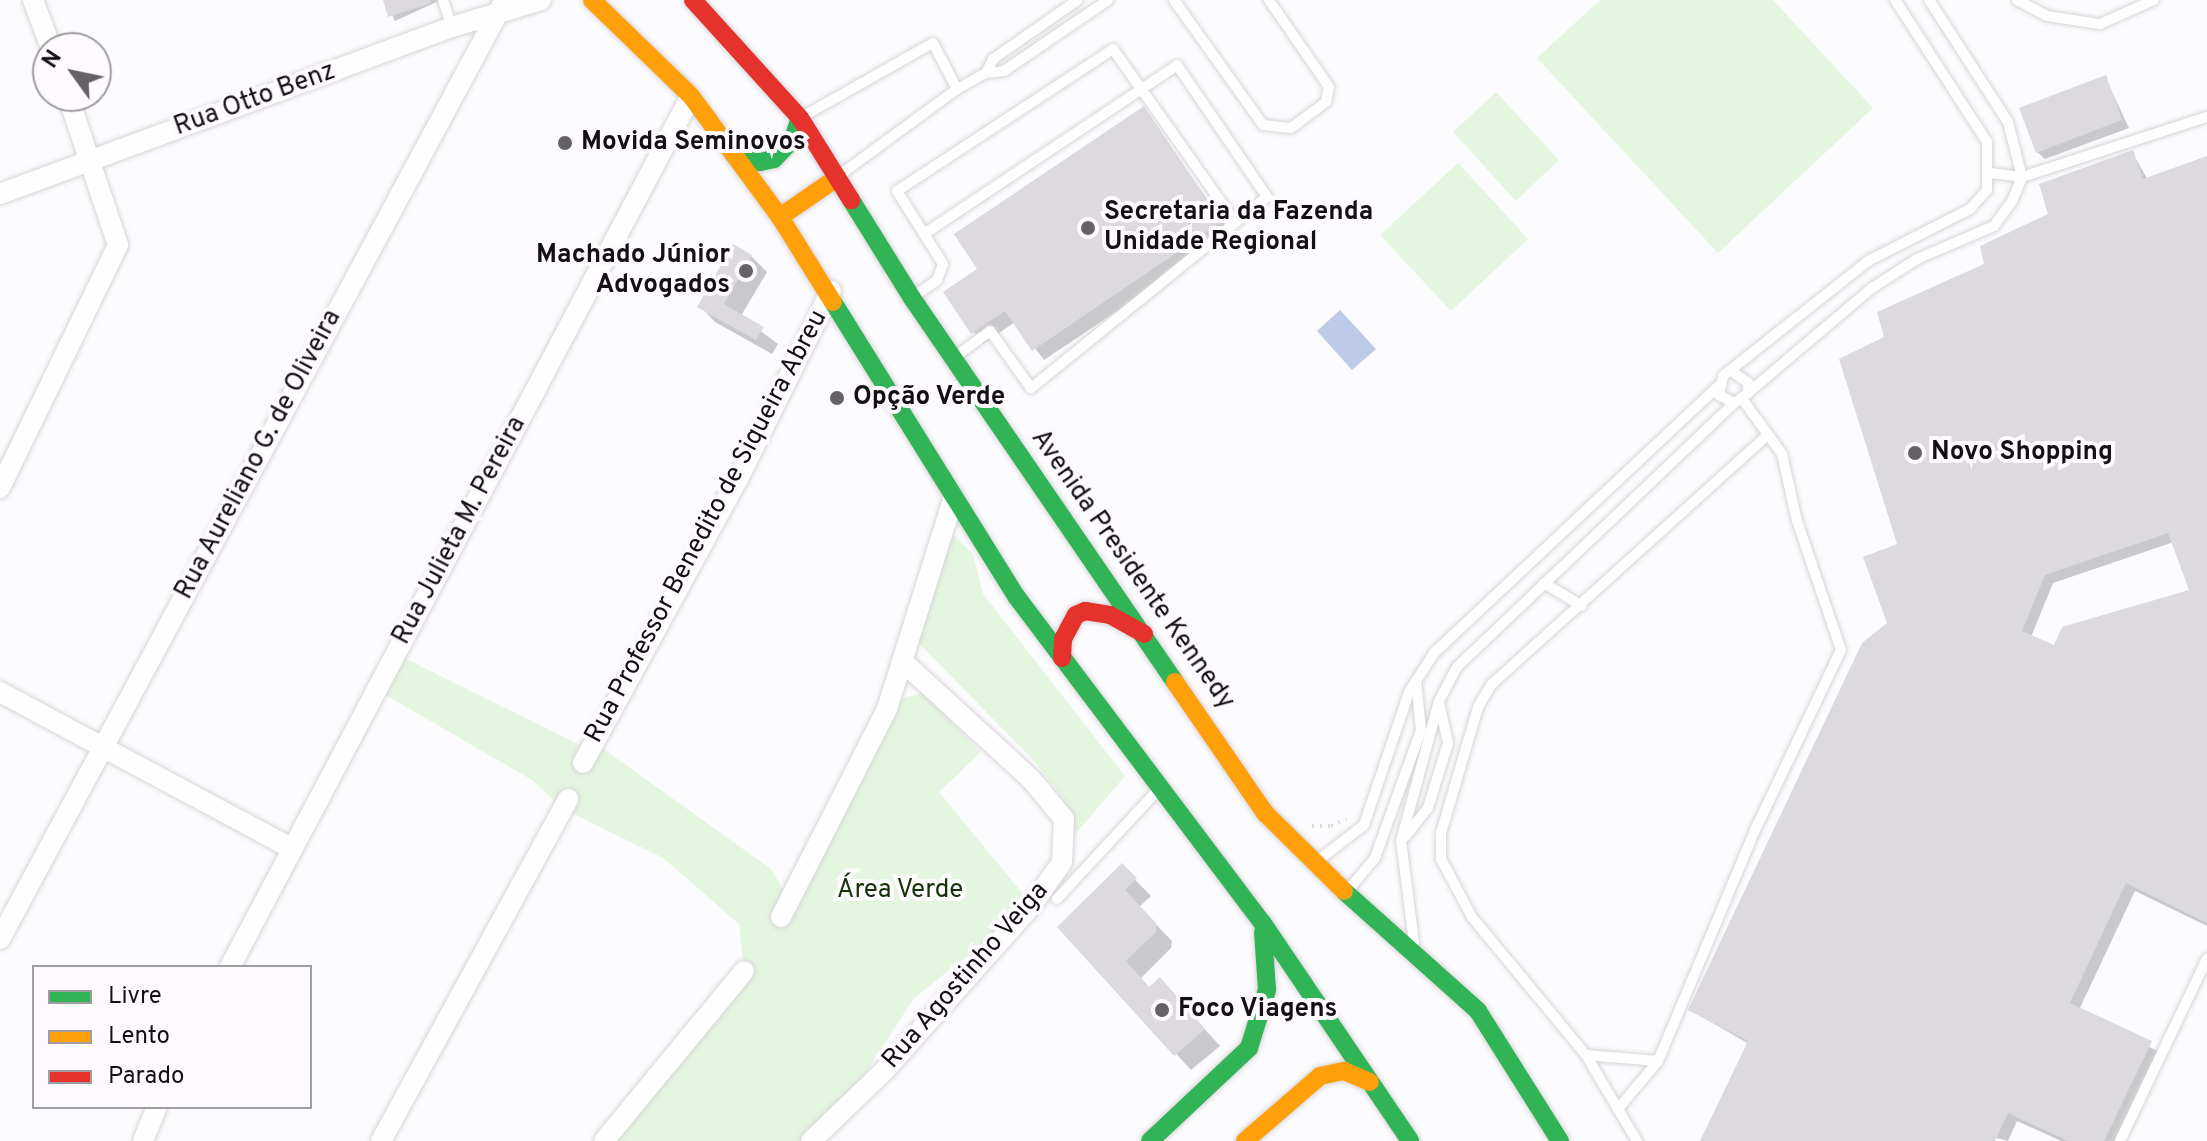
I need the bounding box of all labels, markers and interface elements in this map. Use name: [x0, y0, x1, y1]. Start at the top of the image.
north arrow: [32, 32, 112, 112]
text: N: [38, 46, 69, 74]
street label: Rua Otto Benz: [170, 56, 340, 144]
place label: Movida Seminovos: [581, 127, 806, 159]
marker: Movida Seminovos: [556, 134, 574, 152]
place label: Secretaria da Fazenda Unidade Regional: [1104, 197, 1373, 258]
marker: Secretaria da Fazenda Unidade Regional: [1079, 219, 1097, 237]
place label: Machado Júnior Advogados: [536, 240, 730, 302]
marker: Machado Júnior Advogados: [737, 262, 755, 280]
street label: Rua Aureliano G. de Oliveira: [169, 304, 349, 606]
street label: Rua Professor Benedito de Siqueira Abreu: [579, 305, 835, 749]
place label: Opção Verde: [853, 382, 1006, 414]
marker: Opção Verde: [828, 389, 846, 407]
street label: Rua Julieta M. Pereira: [387, 412, 533, 650]
street label: Avenida Presidente Kennedy: [1023, 424, 1241, 716]
place label: Novo Shopping: [1931, 437, 2113, 469]
marker: Novo Shopping: [1906, 444, 1924, 462]
park label: Área Verde: [836, 875, 964, 907]
street label: Rua Agostinho Veiga: [876, 875, 1056, 1077]
legend: [32, 965, 312, 1109]
text: Livre: [108, 982, 162, 1012]
place label: Foco Viagens: [1178, 994, 1338, 1026]
marker: Foco Viagens: [1153, 1001, 1171, 1019]
text: Lento: [108, 1022, 170, 1052]
text: Parado: [108, 1062, 184, 1092]

